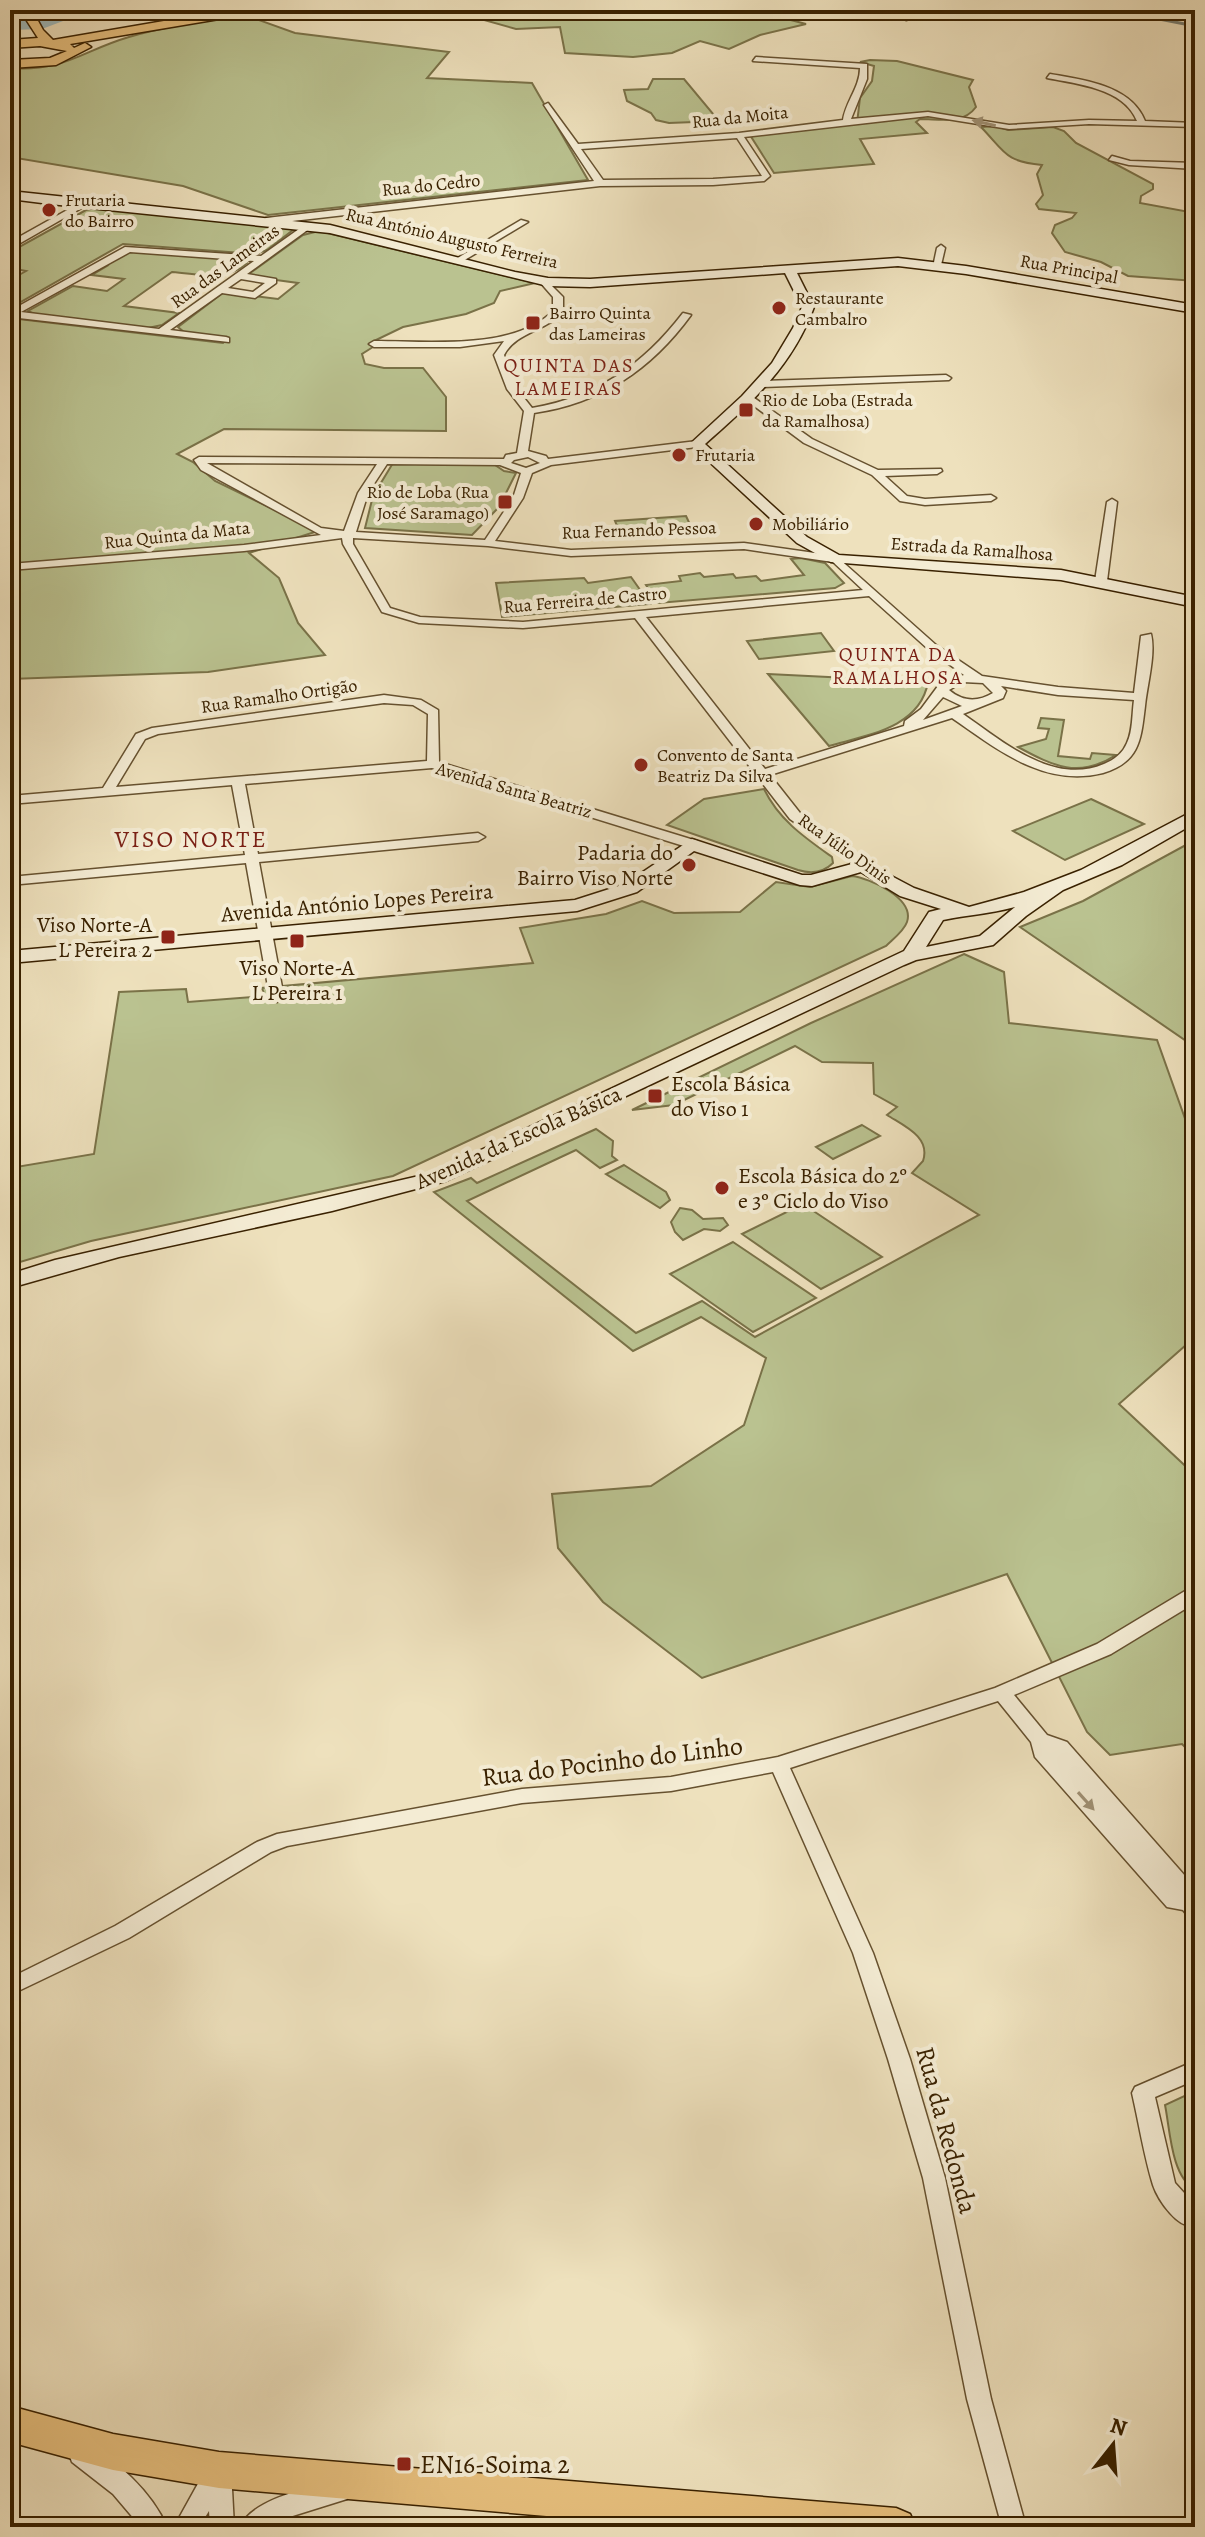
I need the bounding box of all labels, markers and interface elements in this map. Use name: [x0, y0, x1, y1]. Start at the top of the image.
street label: Rua da Moita: [690, 100, 790, 134]
one-way arrow: [971, 116, 996, 129]
street label: Rua do Cedro: [381, 168, 481, 202]
place label: Frutaria do Bairro: [65, 188, 134, 233]
marker: Frutaria do Bairro: [40, 201, 58, 219]
street label: Rua António Augusto Ferreira: [343, 202, 561, 274]
street label: Rua das Lameiras: [166, 218, 284, 314]
street label: Rua Principal: [1018, 249, 1120, 289]
place label: Restaurante Cambalro: [795, 286, 884, 331]
marker: Restaurante Cambalro: [770, 299, 788, 317]
place label: Bairro Quinta das Lameiras: [549, 301, 652, 346]
marker: Bairro Quinta das Lameiras: [524, 314, 542, 332]
district label: QUINTA DAS LAMEIRAS: [504, 352, 634, 402]
place label: Rio de Loba (Estrada da Ramalhosa): [762, 388, 913, 433]
marker: Rio de Loba (Estrada da Ramalhosa): [737, 401, 755, 419]
place label: Frutaria: [695, 443, 756, 467]
marker: Frutaria: [670, 446, 688, 464]
place label: Rio de Loba (Rua José Saramago): [367, 480, 490, 525]
marker: Rio de Loba (Rua José Saramago): [496, 493, 514, 511]
place label: Mobiliário: [772, 512, 849, 536]
street label: Rua Quinta da Mata: [103, 515, 252, 555]
street label: Rua Fernando Pessoa: [561, 515, 717, 545]
marker: Mobiliário: [747, 515, 765, 533]
street label: Estrada da Ramalhosa: [890, 531, 1055, 567]
street label: Rua Ferreira de Castro: [502, 581, 668, 619]
district label: QUINTA DA RAMALHOSA: [832, 641, 964, 691]
street label: Rua Ramalho Ortigão: [199, 673, 359, 719]
place label: Convento de Santa Beatriz Da Silva: [657, 743, 794, 788]
street label: Avenida Santa Beatriz: [432, 756, 595, 824]
marker: Convento de Santa Beatriz Da Silva: [632, 756, 650, 774]
street label: Rua Júlio Dinis: [793, 808, 897, 890]
district label: VISO NORTE: [113, 823, 268, 855]
place label: Padaria do Bairro Viso Norte: [517, 838, 673, 893]
marker: Padaria do Bairro Viso Norte: [680, 856, 698, 874]
street label: Avenida António Lopes Pereira: [219, 876, 495, 930]
place label: Viso Norte-A L Pereira 2: [36, 910, 153, 965]
marker: Viso Norte-A L Pereira 2: [159, 928, 177, 946]
marker: Viso Norte-A L Pereira 1: [288, 932, 306, 950]
place label: Viso Norte-A L Pereira 1: [239, 953, 356, 1008]
place label: Escola Básica do Viso 1: [671, 1069, 791, 1124]
street label: Avenida da Escola Básica: [410, 1079, 627, 1197]
marker: Escola Básica do Viso 1: [646, 1087, 664, 1105]
place label: Escola Básica do 2º e 3º Ciclo do Viso: [738, 1161, 907, 1216]
marker: Escola Básica do 2º e 3º Ciclo do Viso: [713, 1179, 731, 1197]
street label: Rua do Pocinho do Linho: [479, 1728, 745, 1795]
one-way arrow: [1076, 1792, 1094, 1811]
street label: Rua da Redonda: [907, 2043, 986, 2218]
north arrow: [1073, 2405, 1153, 2485]
text: N: [1107, 2410, 1131, 2444]
place label: EN16-Soima 2: [420, 2447, 570, 2482]
marker: EN16-Soima 2: [395, 2455, 413, 2473]

